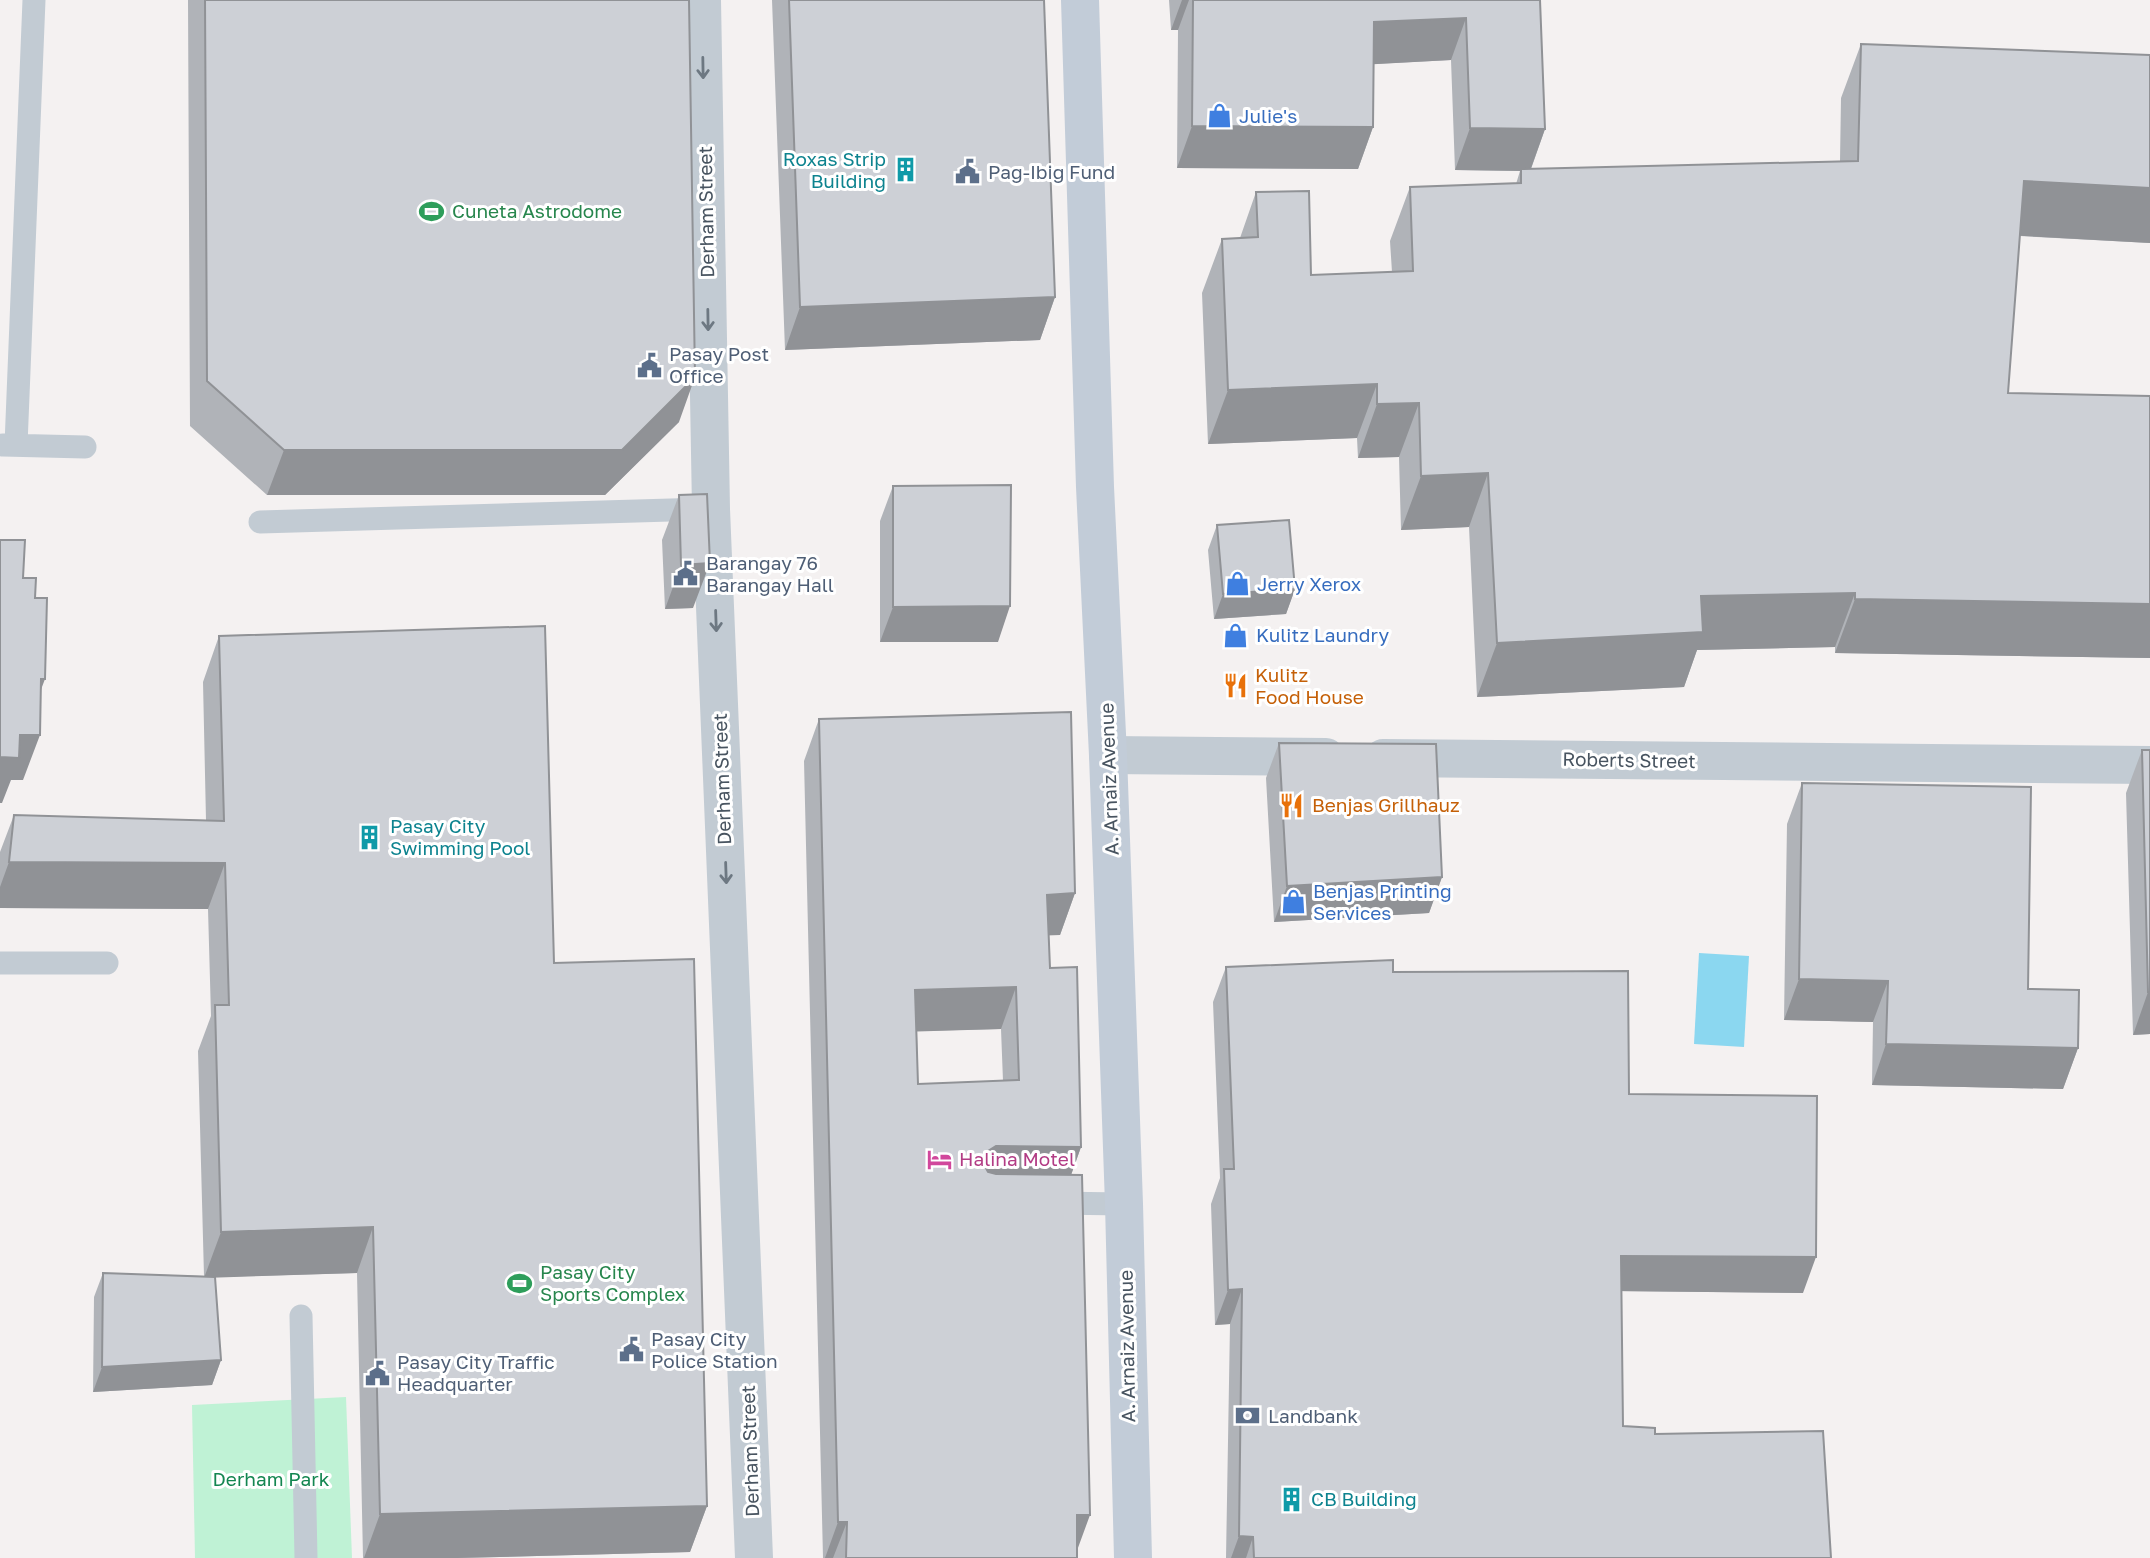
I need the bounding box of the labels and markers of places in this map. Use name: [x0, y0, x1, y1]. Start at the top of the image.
shop icon: Julie's: [1205, 102, 1233, 130]
place label: Julie's: [1239, 104, 1297, 127]
place label: Roxas Strip Building: [783, 147, 886, 192]
building icon: Roxas Strip Building: [892, 156, 920, 184]
public building icon: Pag-Ibig Fund: [954, 158, 982, 186]
place label: Pag-Ibig Fund: [988, 160, 1115, 183]
sports icon: Cuneta Astrodome: [418, 197, 446, 225]
place label: Cuneta Astrodome: [452, 199, 622, 222]
place label: Pasay Post Office: [669, 342, 769, 387]
public building icon: Pasay Post Office: [635, 351, 663, 379]
place label: Barangay 76 Barangay Hall: [706, 551, 834, 596]
public building icon: Barangay 76 Barangay Hall: [672, 560, 700, 588]
shop icon: Jerry Xerox: [1223, 570, 1251, 598]
place label: Jerry Xerox: [1257, 572, 1361, 595]
shop icon: Kulitz Laundry: [1222, 621, 1250, 649]
place label: Kulitz Laundry: [1256, 623, 1389, 646]
place label: Kulitz Food House: [1255, 663, 1364, 708]
restaurant icon: Kulitz Food House: [1221, 672, 1249, 700]
restaurant icon: Benjas Grillhauz: [1278, 791, 1306, 819]
place label: Benjas Grillhauz: [1312, 793, 1460, 816]
place label: Pasay City Swimming Pool: [390, 814, 530, 859]
building icon: Pasay City Swimming Pool: [356, 823, 384, 851]
place label: Benjas Printing Services: [1313, 879, 1452, 924]
shop icon: Benjas Printing Services: [1279, 888, 1307, 916]
hotel icon: Halina Motel: [925, 1145, 953, 1173]
place label: Halina Motel: [959, 1147, 1075, 1170]
place label: Pasay City Sports Complex: [540, 1260, 685, 1305]
sports icon: Pasay City Sports Complex: [506, 1269, 534, 1297]
place label: Pasay City Police Station: [651, 1327, 778, 1372]
public building icon: Pasay City Police Station: [617, 1336, 645, 1364]
place label: Pasay City Traffic Headquarter: [397, 1350, 555, 1395]
public building icon: Pasay City Traffic Headquarter: [363, 1359, 391, 1387]
bank icon: Landbank: [1234, 1402, 1262, 1430]
place label: Landbank: [1268, 1404, 1358, 1427]
building icon: CB Building: [1277, 1485, 1305, 1513]
place label: CB Building: [1311, 1487, 1417, 1510]

